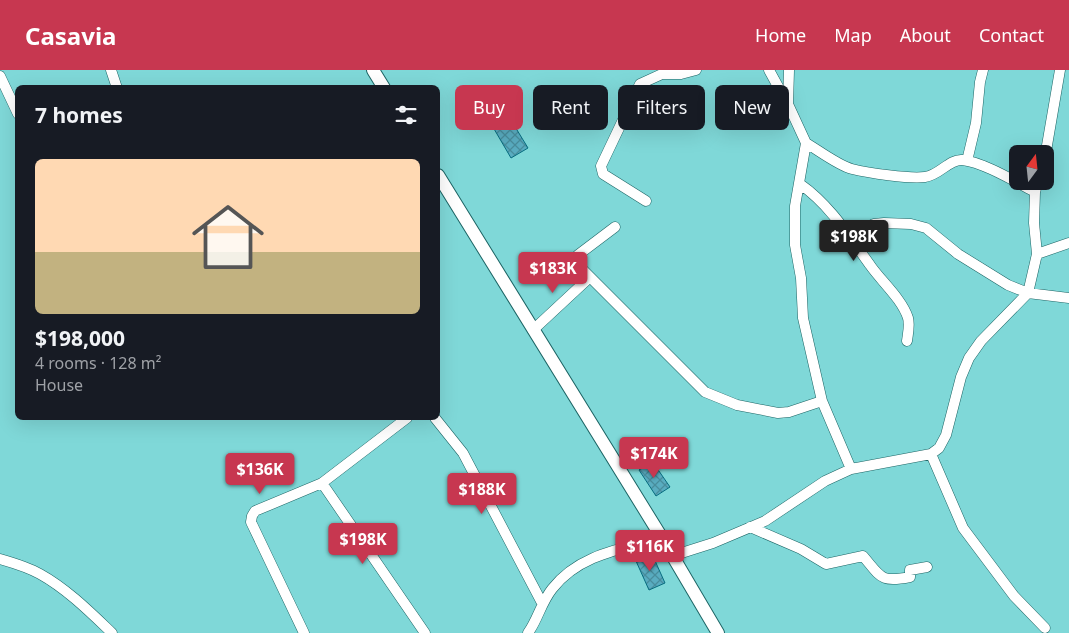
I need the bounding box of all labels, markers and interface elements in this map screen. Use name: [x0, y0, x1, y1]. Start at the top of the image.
text: Casavia: [25, 19, 116, 52]
text: Home: [755, 23, 806, 47]
text: Map: [834, 23, 872, 47]
text: About: [900, 23, 951, 47]
text: Contact: [979, 23, 1044, 47]
chip: Buy: [455, 85, 523, 130]
chip: Rent: [533, 85, 608, 130]
chip: Filters: [618, 85, 705, 130]
chip: New: [715, 85, 789, 130]
text: 7 homes: [35, 101, 123, 129]
icon: filters: [392, 101, 420, 129]
north arrow: [1009, 145, 1054, 190]
map controls: [1009, 145, 1054, 190]
icon: home: [183, 192, 273, 282]
pin: $198K: [819, 220, 889, 262]
text: $198K: [830, 225, 878, 247]
pin: $183K: [518, 252, 588, 294]
text: $183K: [529, 257, 577, 279]
text: $198,000: [35, 324, 125, 352]
text: 4 rooms · 128 m²: [35, 352, 161, 374]
text: House: [35, 374, 83, 396]
pin: $174K: [619, 436, 689, 479]
text: $174K: [630, 442, 678, 464]
pin: $136K: [225, 452, 295, 495]
text: $136K: [236, 458, 284, 480]
pin: $188K: [447, 472, 517, 515]
text: $188K: [458, 478, 506, 500]
pin: $198K: [328, 522, 398, 565]
text: $198K: [339, 528, 387, 550]
pin: $116K: [615, 530, 685, 572]
text: $116K: [626, 535, 674, 557]

